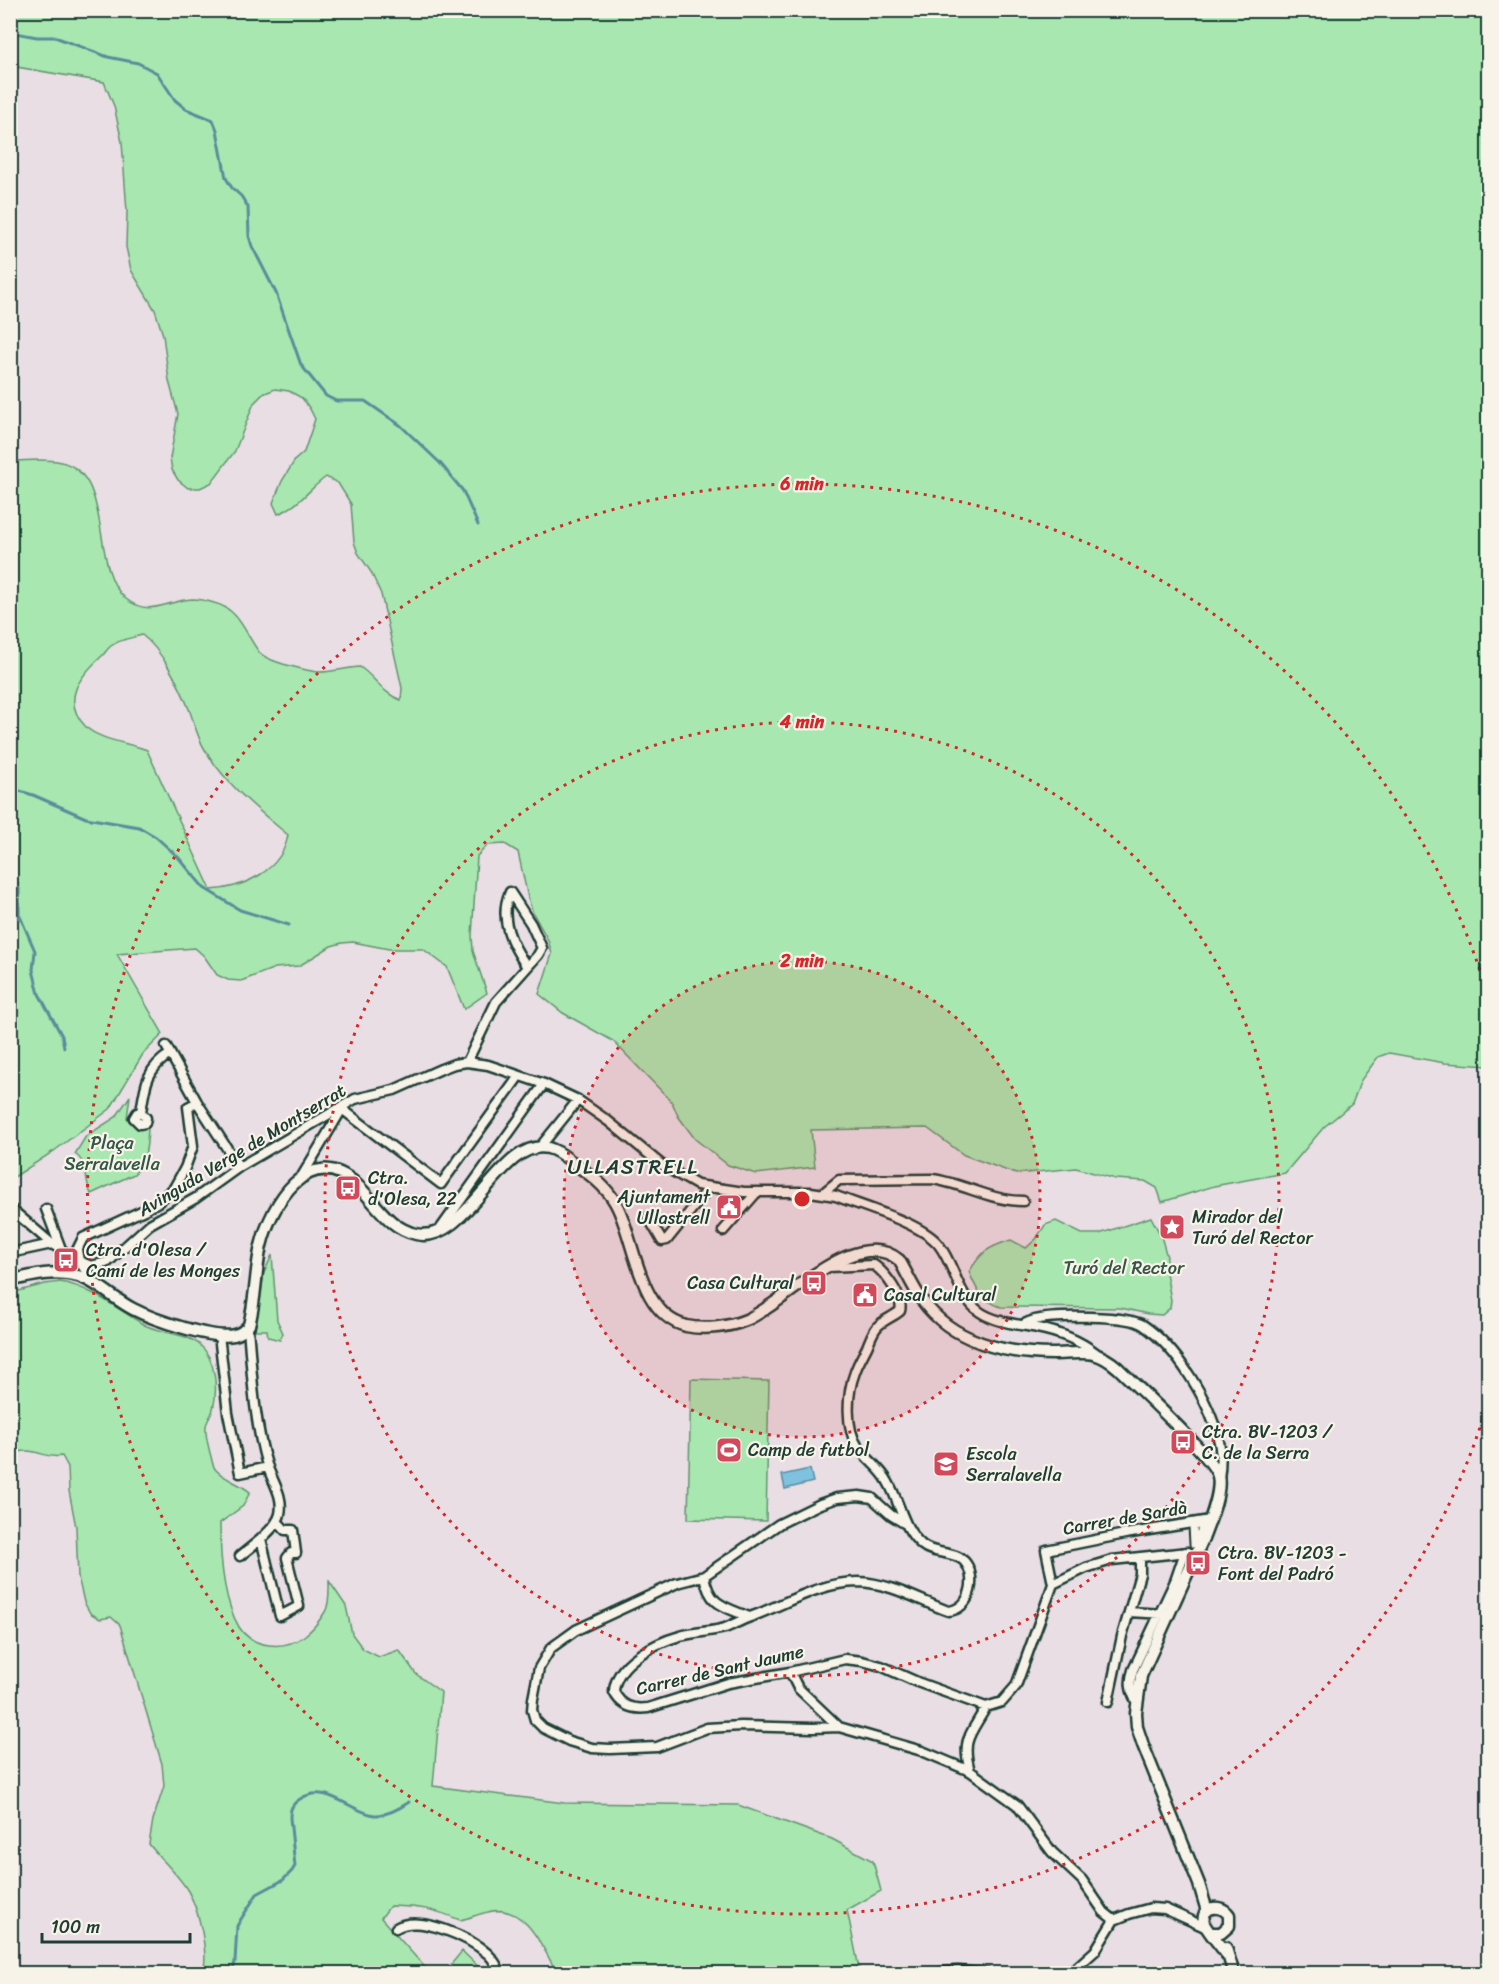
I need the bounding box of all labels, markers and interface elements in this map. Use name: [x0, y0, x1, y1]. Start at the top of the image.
text: 6 min: [779, 468, 824, 500]
text: 4 min: [779, 706, 825, 738]
text: 2 min: [779, 945, 824, 977]
street label: Avinguda Verge de Montserrat: [131, 1075, 353, 1226]
park label: Plaça Serralavella: [64, 1127, 161, 1180]
district label: ULLASTRELL: [568, 1148, 698, 1186]
place label: Ctra. d'Olesa, 22: [368, 1162, 457, 1215]
bus stop icon: Ctra. d'Olesa, 22: [333, 1173, 363, 1203]
place label: Ajuntament Ullastrell: [616, 1181, 711, 1234]
centre of rings: [792, 1189, 812, 1209]
public building icon: Ajuntament Ullastrell: [714, 1192, 744, 1222]
place label: Mirador del Turó del Rector: [1192, 1201, 1314, 1254]
place icon: Mirador del Turó del Rector: [1157, 1212, 1187, 1242]
place label: Ctra. d'Olesa / Camí de les Monges: [86, 1234, 241, 1287]
bus stop icon: Ctra. d'Olesa / Camí de les Monges: [51, 1245, 81, 1275]
park label: Turó del Rector: [1064, 1252, 1186, 1284]
place label: Casa Cultural: [687, 1267, 795, 1299]
bus stop icon: Casa Cultural: [799, 1268, 829, 1298]
place label: Casal Cultural: [884, 1279, 997, 1311]
public building icon: Casal Cultural: [850, 1280, 880, 1310]
place label: Ctra. BV-1203 / C. de la Serra: [1202, 1416, 1333, 1469]
bus stop icon: Ctra. BV-1203 / C. de la Serra: [1168, 1427, 1198, 1457]
place label: Camp de futbol: [748, 1434, 870, 1466]
sports icon: Camp de futbol: [714, 1435, 744, 1465]
place label: Escola Serralavella: [966, 1438, 1062, 1491]
school or university icon: Escola Serralavella: [931, 1449, 961, 1479]
street label: Carrer de Sardà: [1060, 1491, 1190, 1545]
place label: Ctra. BV-1203 - Font del Padró: [1218, 1537, 1347, 1590]
bus stop icon: Ctra. BV-1203 - Font del Padró: [1183, 1548, 1213, 1578]
street label: Carrer de Sant Jaume: [633, 1635, 807, 1705]
scale bar: [42, 1906, 190, 1944]
text: 100 m: [51, 1911, 100, 1943]

